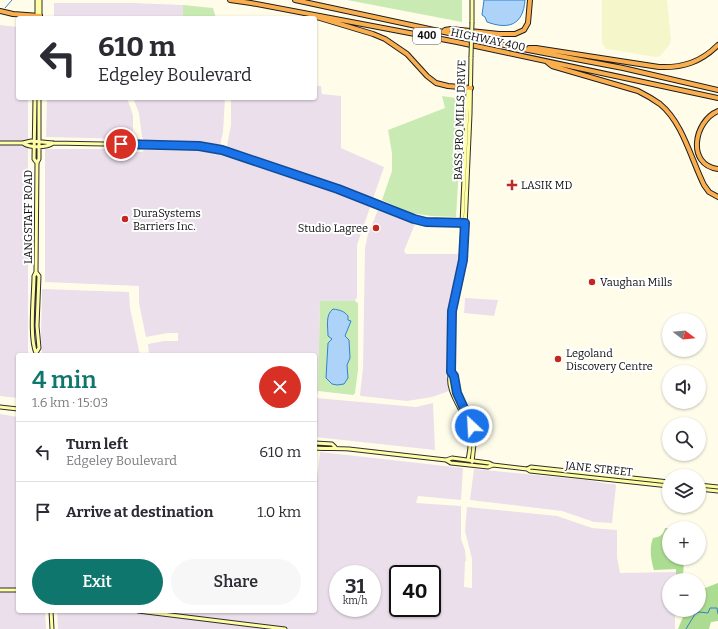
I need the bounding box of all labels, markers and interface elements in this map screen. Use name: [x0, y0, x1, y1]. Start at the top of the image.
street label: HIGHWAY 400: [449, 26, 527, 54]
road number: 400: [413, 28, 441, 44]
text: 610 m: [98, 30, 176, 63]
icon: left: [32, 32, 84, 84]
street label: BASS PRO MILLS DRIVE: [451, 59, 469, 180]
text: Edgeley Boulevard: [98, 64, 252, 86]
pin: [104, 127, 138, 161]
icon: arrive: [110, 133, 132, 155]
street label: LANGSTAFF ROAD: [22, 170, 35, 264]
marker: LASIK MD: [506, 179, 518, 191]
place label: LASIK MD: [521, 179, 573, 192]
place label: DuraSystems Barriers Inc.: [133, 207, 201, 233]
marker: DuraSystems Barriers Inc.: [120, 214, 130, 224]
place label: Studio Lagree: [298, 222, 368, 235]
marker: Studio Lagree: [371, 223, 381, 233]
place label: Vaughan Mills: [600, 276, 672, 289]
marker: Vaughan Mills: [587, 277, 597, 287]
north arrow: [662, 313, 706, 357]
map controls: [662, 313, 706, 617]
place label: Legoland Discovery Centre: [566, 347, 653, 373]
marker: Legoland Discovery Centre: [553, 354, 563, 364]
button: sound: [662, 365, 706, 409]
text: 4 min: [32, 366, 97, 394]
button: close: [259, 366, 301, 408]
text: 1.6 km · 15:03: [32, 395, 108, 410]
position arrow: [451, 405, 493, 447]
button: search: [662, 417, 706, 461]
text: Turn left: [66, 435, 128, 453]
icon: left: [32, 441, 54, 463]
text: 610 m: [259, 443, 301, 461]
text: Edgeley Boulevard: [66, 453, 177, 468]
street label: JANE STREET: [564, 459, 634, 479]
button: layers: [662, 469, 706, 513]
icon: arrive: [32, 501, 54, 523]
text: Arrive at destination: [66, 503, 213, 521]
text: 1.0 km: [257, 503, 301, 521]
button: +: [662, 521, 706, 565]
button: Exit: [32, 559, 163, 605]
button: Share: [171, 559, 301, 605]
speed limit sign: 40: [389, 565, 441, 617]
button: −: [662, 573, 706, 617]
text: 31: [345, 574, 365, 598]
text: km/h: [343, 595, 367, 607]

